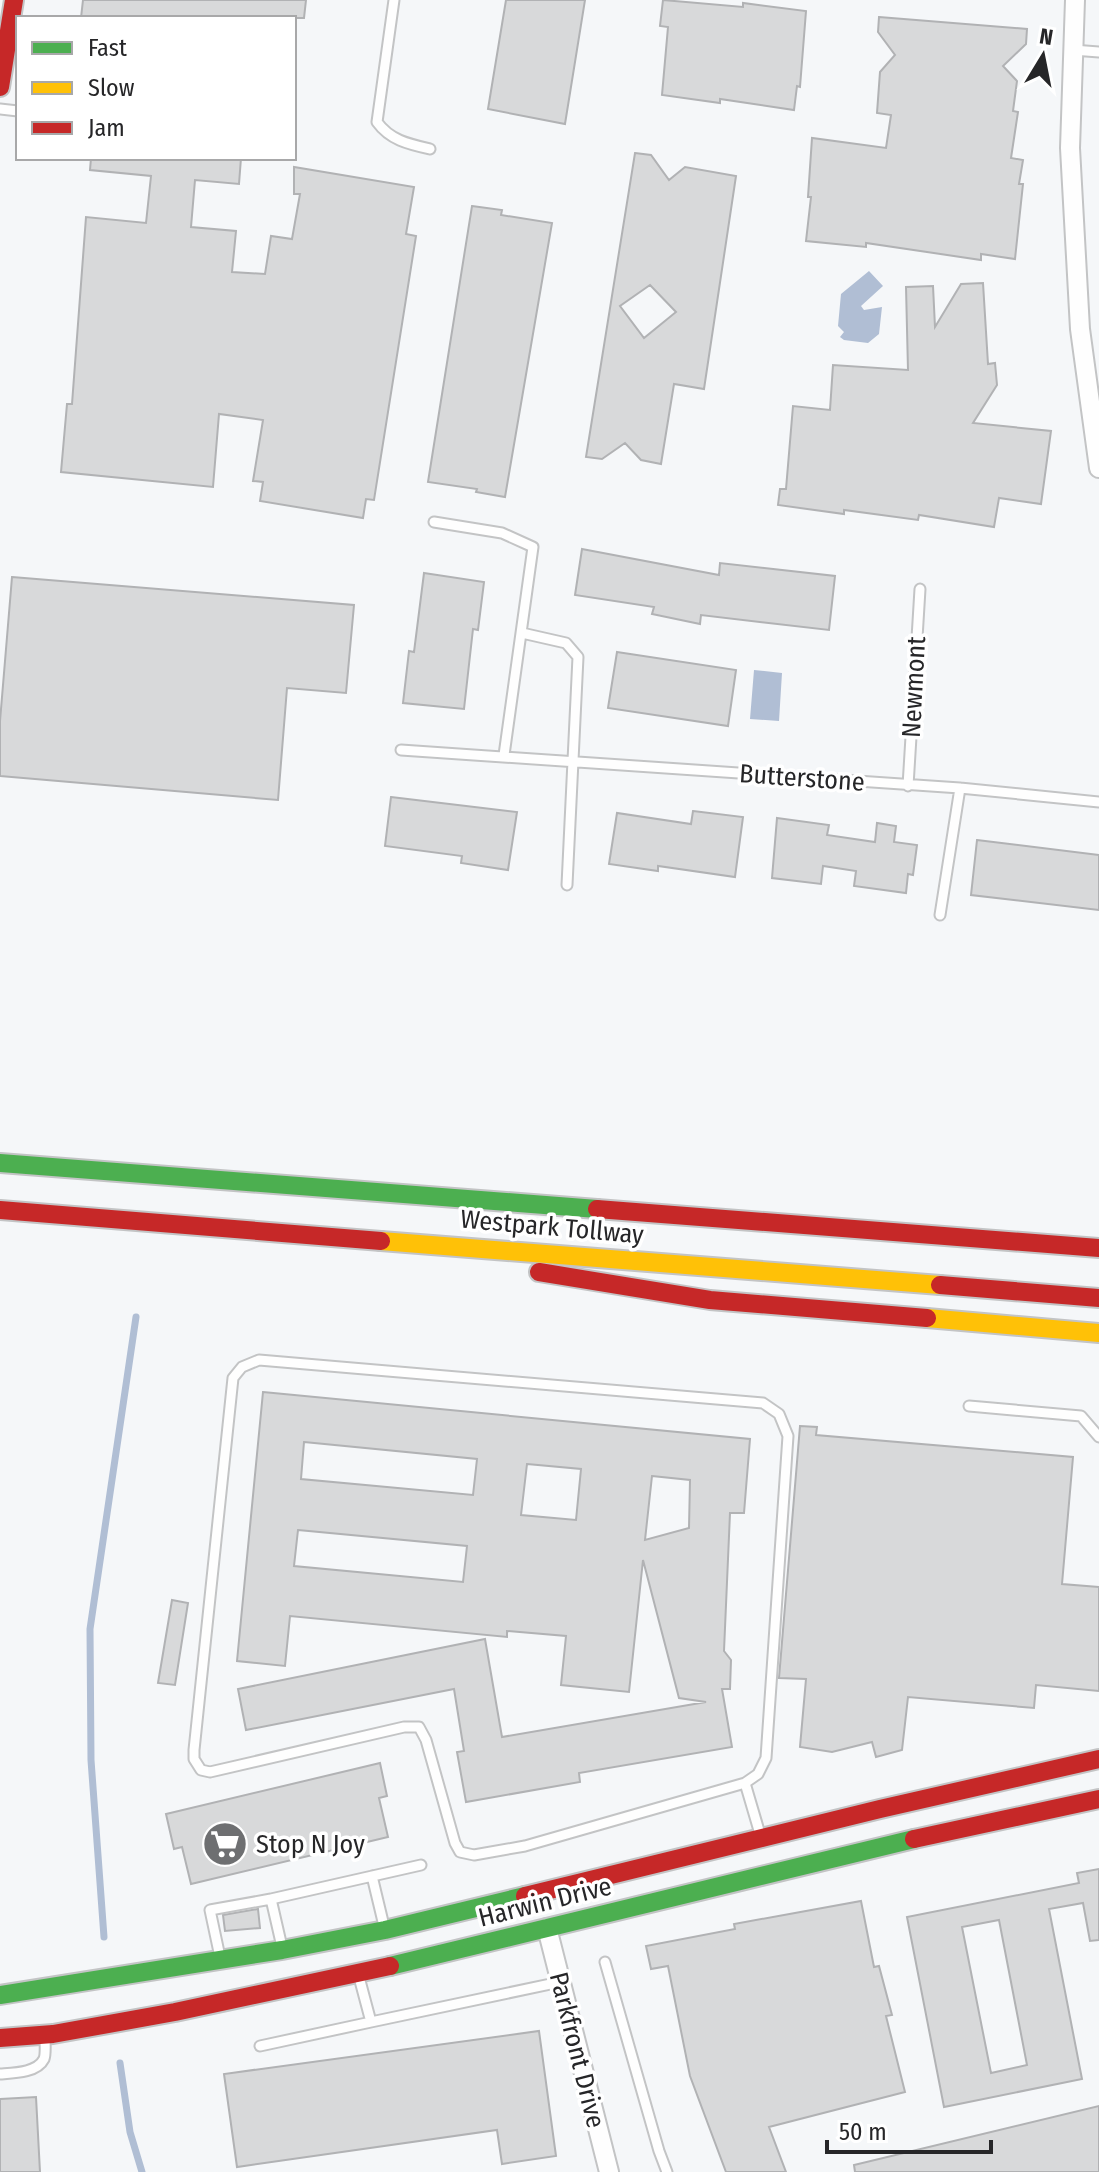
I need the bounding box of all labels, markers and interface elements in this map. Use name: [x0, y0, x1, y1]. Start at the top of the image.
legend: [16, 16, 296, 160]
north arrow: [1003, 16, 1083, 96]
text: N: [1038, 22, 1055, 51]
text: Fast: [88, 34, 127, 62]
text: Slow: [88, 74, 135, 102]
text: Jam: [88, 114, 125, 142]
street label: Newmont: [896, 635, 932, 739]
street label: Butterstone: [738, 758, 866, 798]
street label: Westpark Tollway: [459, 1204, 645, 1250]
supermarket icon: Stop N Joy: [201, 1820, 249, 1868]
place label: Stop N Joy: [256, 1829, 365, 1860]
street label: Harwin Drive: [475, 1871, 615, 1933]
street label: Parkfront Drive: [543, 1969, 611, 2131]
scale bar: [827, 2104, 991, 2154]
text: 50 m: [839, 2118, 887, 2146]

